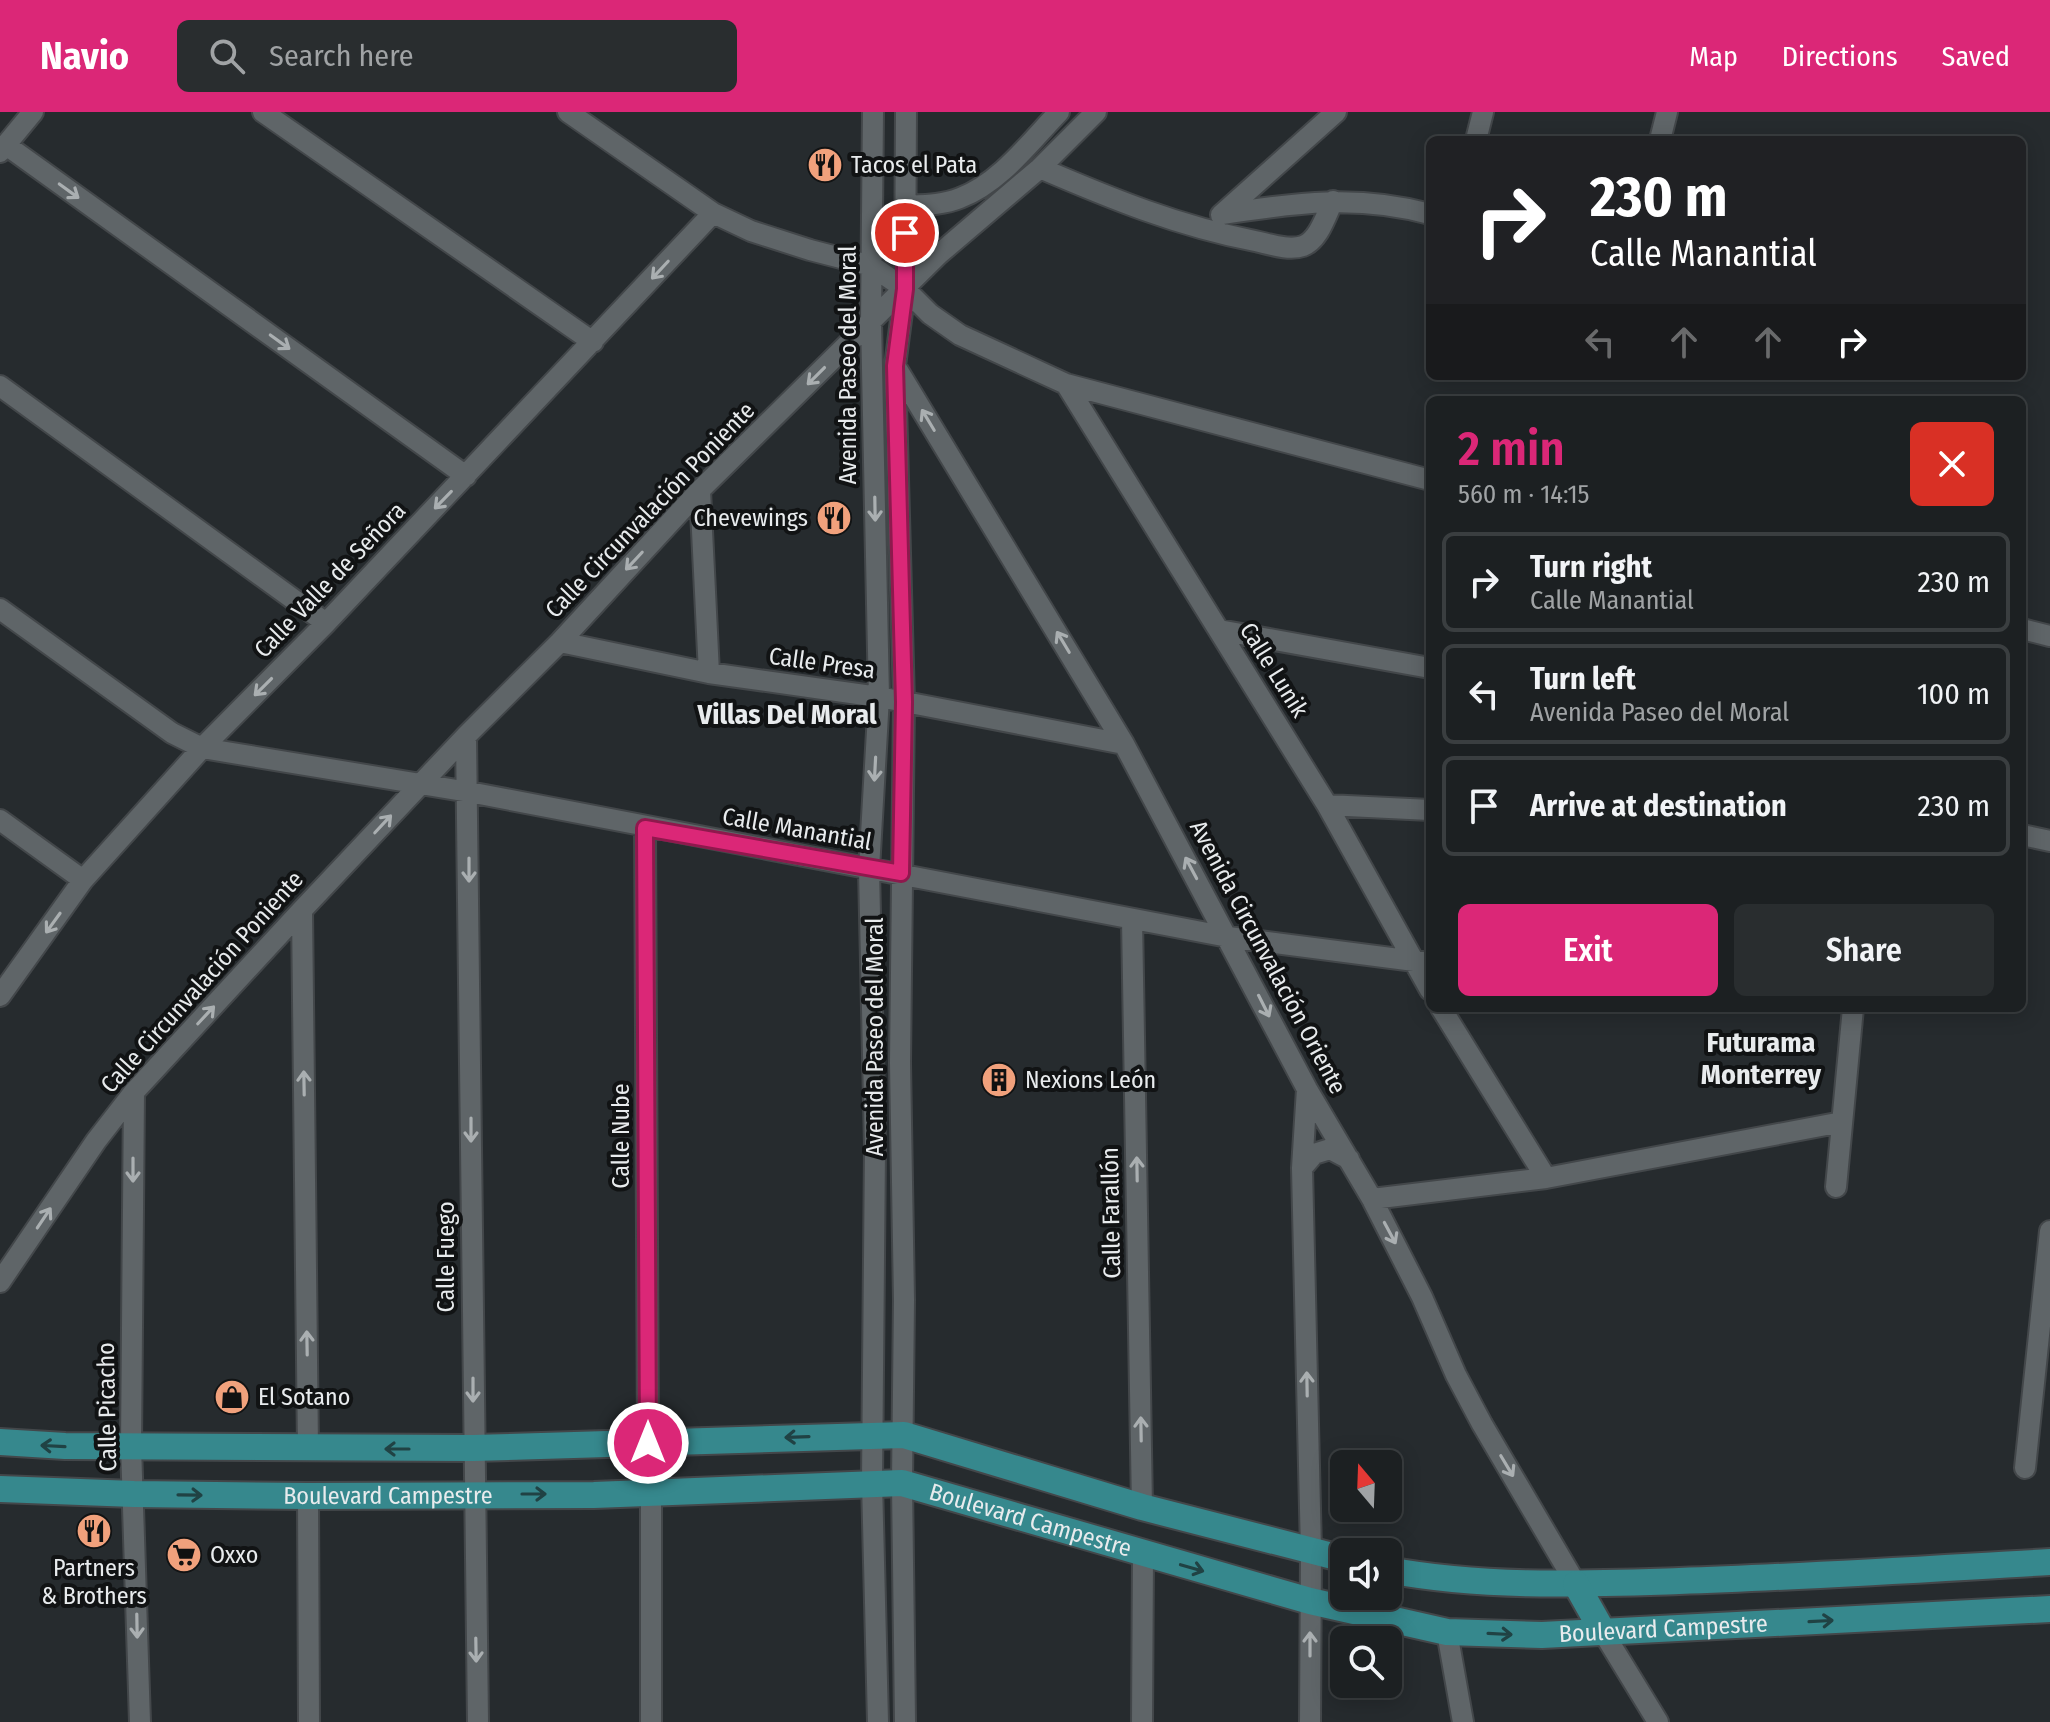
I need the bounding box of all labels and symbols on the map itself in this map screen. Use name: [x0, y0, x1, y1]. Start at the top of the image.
restaurant icon: Tacos el Pata: [806, 146, 844, 184]
place label: Tacos el Pata: [851, 151, 977, 179]
one-way arrow: [58, 183, 80, 199]
pin: [871, 199, 939, 267]
street label: Avenida Paseo del Moral: [834, 245, 862, 485]
one-way arrow: [652, 260, 670, 280]
one-way arrow: [269, 334, 291, 350]
one-way arrow: [807, 366, 826, 385]
street label: Calle Circunvalación Poniente: [540, 396, 760, 624]
one-way arrow: [919, 409, 935, 432]
one-way arrow: [434, 490, 453, 509]
one-way arrow: [867, 495, 883, 522]
street label: Calle Valle de Señora: [249, 496, 411, 664]
restaurant icon: Chevewings: [815, 499, 853, 537]
place label: Chevewings: [693, 504, 808, 532]
one-way arrow: [625, 551, 643, 571]
street label: Calle Lunik: [1234, 618, 1314, 723]
one-way arrow: [1055, 631, 1071, 654]
street label: Calle Presa: [767, 642, 877, 684]
one-way arrow: [253, 677, 272, 697]
district label: Villas Del Moral: [696, 698, 877, 731]
one-way arrow: [867, 755, 882, 782]
street label: Calle Manantial: [720, 802, 874, 856]
one-way arrow: [373, 815, 391, 835]
street label: Avenida Circunvalación Oriente: [1184, 816, 1352, 1098]
one-way arrow: [461, 856, 477, 883]
one-way arrow: [1183, 857, 1199, 881]
street label: Calle Circunvalación Poniente: [95, 865, 309, 1099]
one-way arrow: [44, 911, 61, 933]
street label: Avenida Paseo del Moral: [861, 917, 889, 1157]
one-way arrow: [1257, 994, 1272, 1018]
one-way arrow: [196, 1005, 215, 1025]
district label: Futurama Monterrey: [1701, 1026, 1822, 1091]
building icon: Nexions León: [980, 1061, 1018, 1099]
place label: Nexions León: [1025, 1066, 1156, 1094]
one-way arrow: [296, 1070, 312, 1097]
street label: Calle Nube: [607, 1083, 635, 1189]
one-way arrow: [463, 1116, 479, 1143]
street label: Calle Farallón: [1096, 1147, 1126, 1279]
one-way arrow: [125, 1156, 141, 1183]
one-way arrow: [1129, 1156, 1144, 1183]
street label: Calle Fuego: [432, 1201, 460, 1313]
one-way arrow: [36, 1207, 52, 1229]
one-way arrow: [1383, 1221, 1399, 1245]
one-way arrow: [299, 1330, 314, 1357]
street label: Calle Picacho: [92, 1342, 122, 1472]
one-way arrow: [1299, 1371, 1315, 1398]
one-way arrow: [465, 1376, 481, 1403]
shop icon: El Sotano: [213, 1378, 251, 1416]
place label: El Sotano: [258, 1383, 350, 1411]
position arrow: [606, 1401, 690, 1485]
one-way arrow: [1133, 1416, 1149, 1443]
one-way arrow: [784, 1430, 811, 1445]
one-way arrow: [40, 1438, 67, 1453]
one-way arrow: [384, 1441, 411, 1457]
north arrow: [1330, 1450, 1402, 1522]
one-way arrow: [1498, 1454, 1515, 1476]
street label: Boulevard Campestre: [926, 1478, 1135, 1563]
street label: Boulevard Campestre: [283, 1481, 493, 1510]
one-way arrow: [520, 1486, 547, 1502]
one-way arrow: [176, 1487, 203, 1503]
restaurant icon: Partners & Brothers: [75, 1512, 113, 1550]
supermarket icon: Oxxo: [165, 1536, 203, 1574]
place label: Oxxo: [210, 1541, 258, 1569]
place label: Partners & Brothers: [41, 1554, 147, 1610]
one-way arrow: [1178, 1561, 1204, 1576]
street label: Boulevard Campestre: [1558, 1609, 1768, 1648]
one-way arrow: [130, 1612, 145, 1639]
one-way arrow: [1807, 1613, 1834, 1628]
one-way arrow: [1486, 1627, 1513, 1642]
one-way arrow: [1302, 1631, 1318, 1658]
one-way arrow: [469, 1636, 484, 1663]

